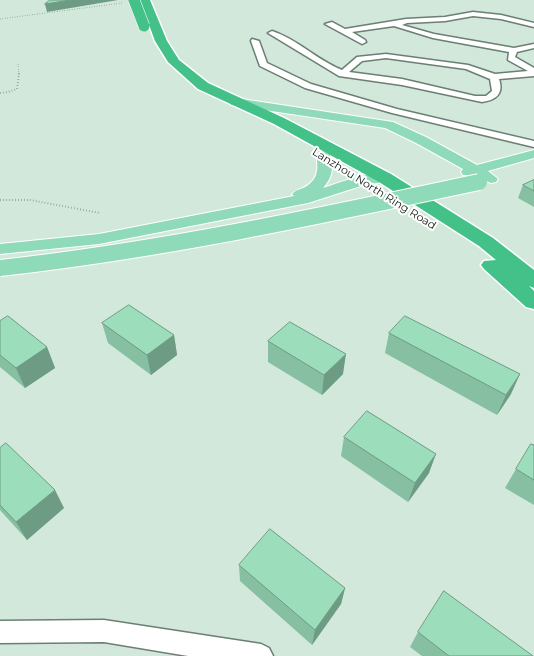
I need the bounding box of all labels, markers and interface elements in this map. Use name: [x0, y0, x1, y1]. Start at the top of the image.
street label: Lanzhou North Ring Road: [310, 145, 438, 233]

